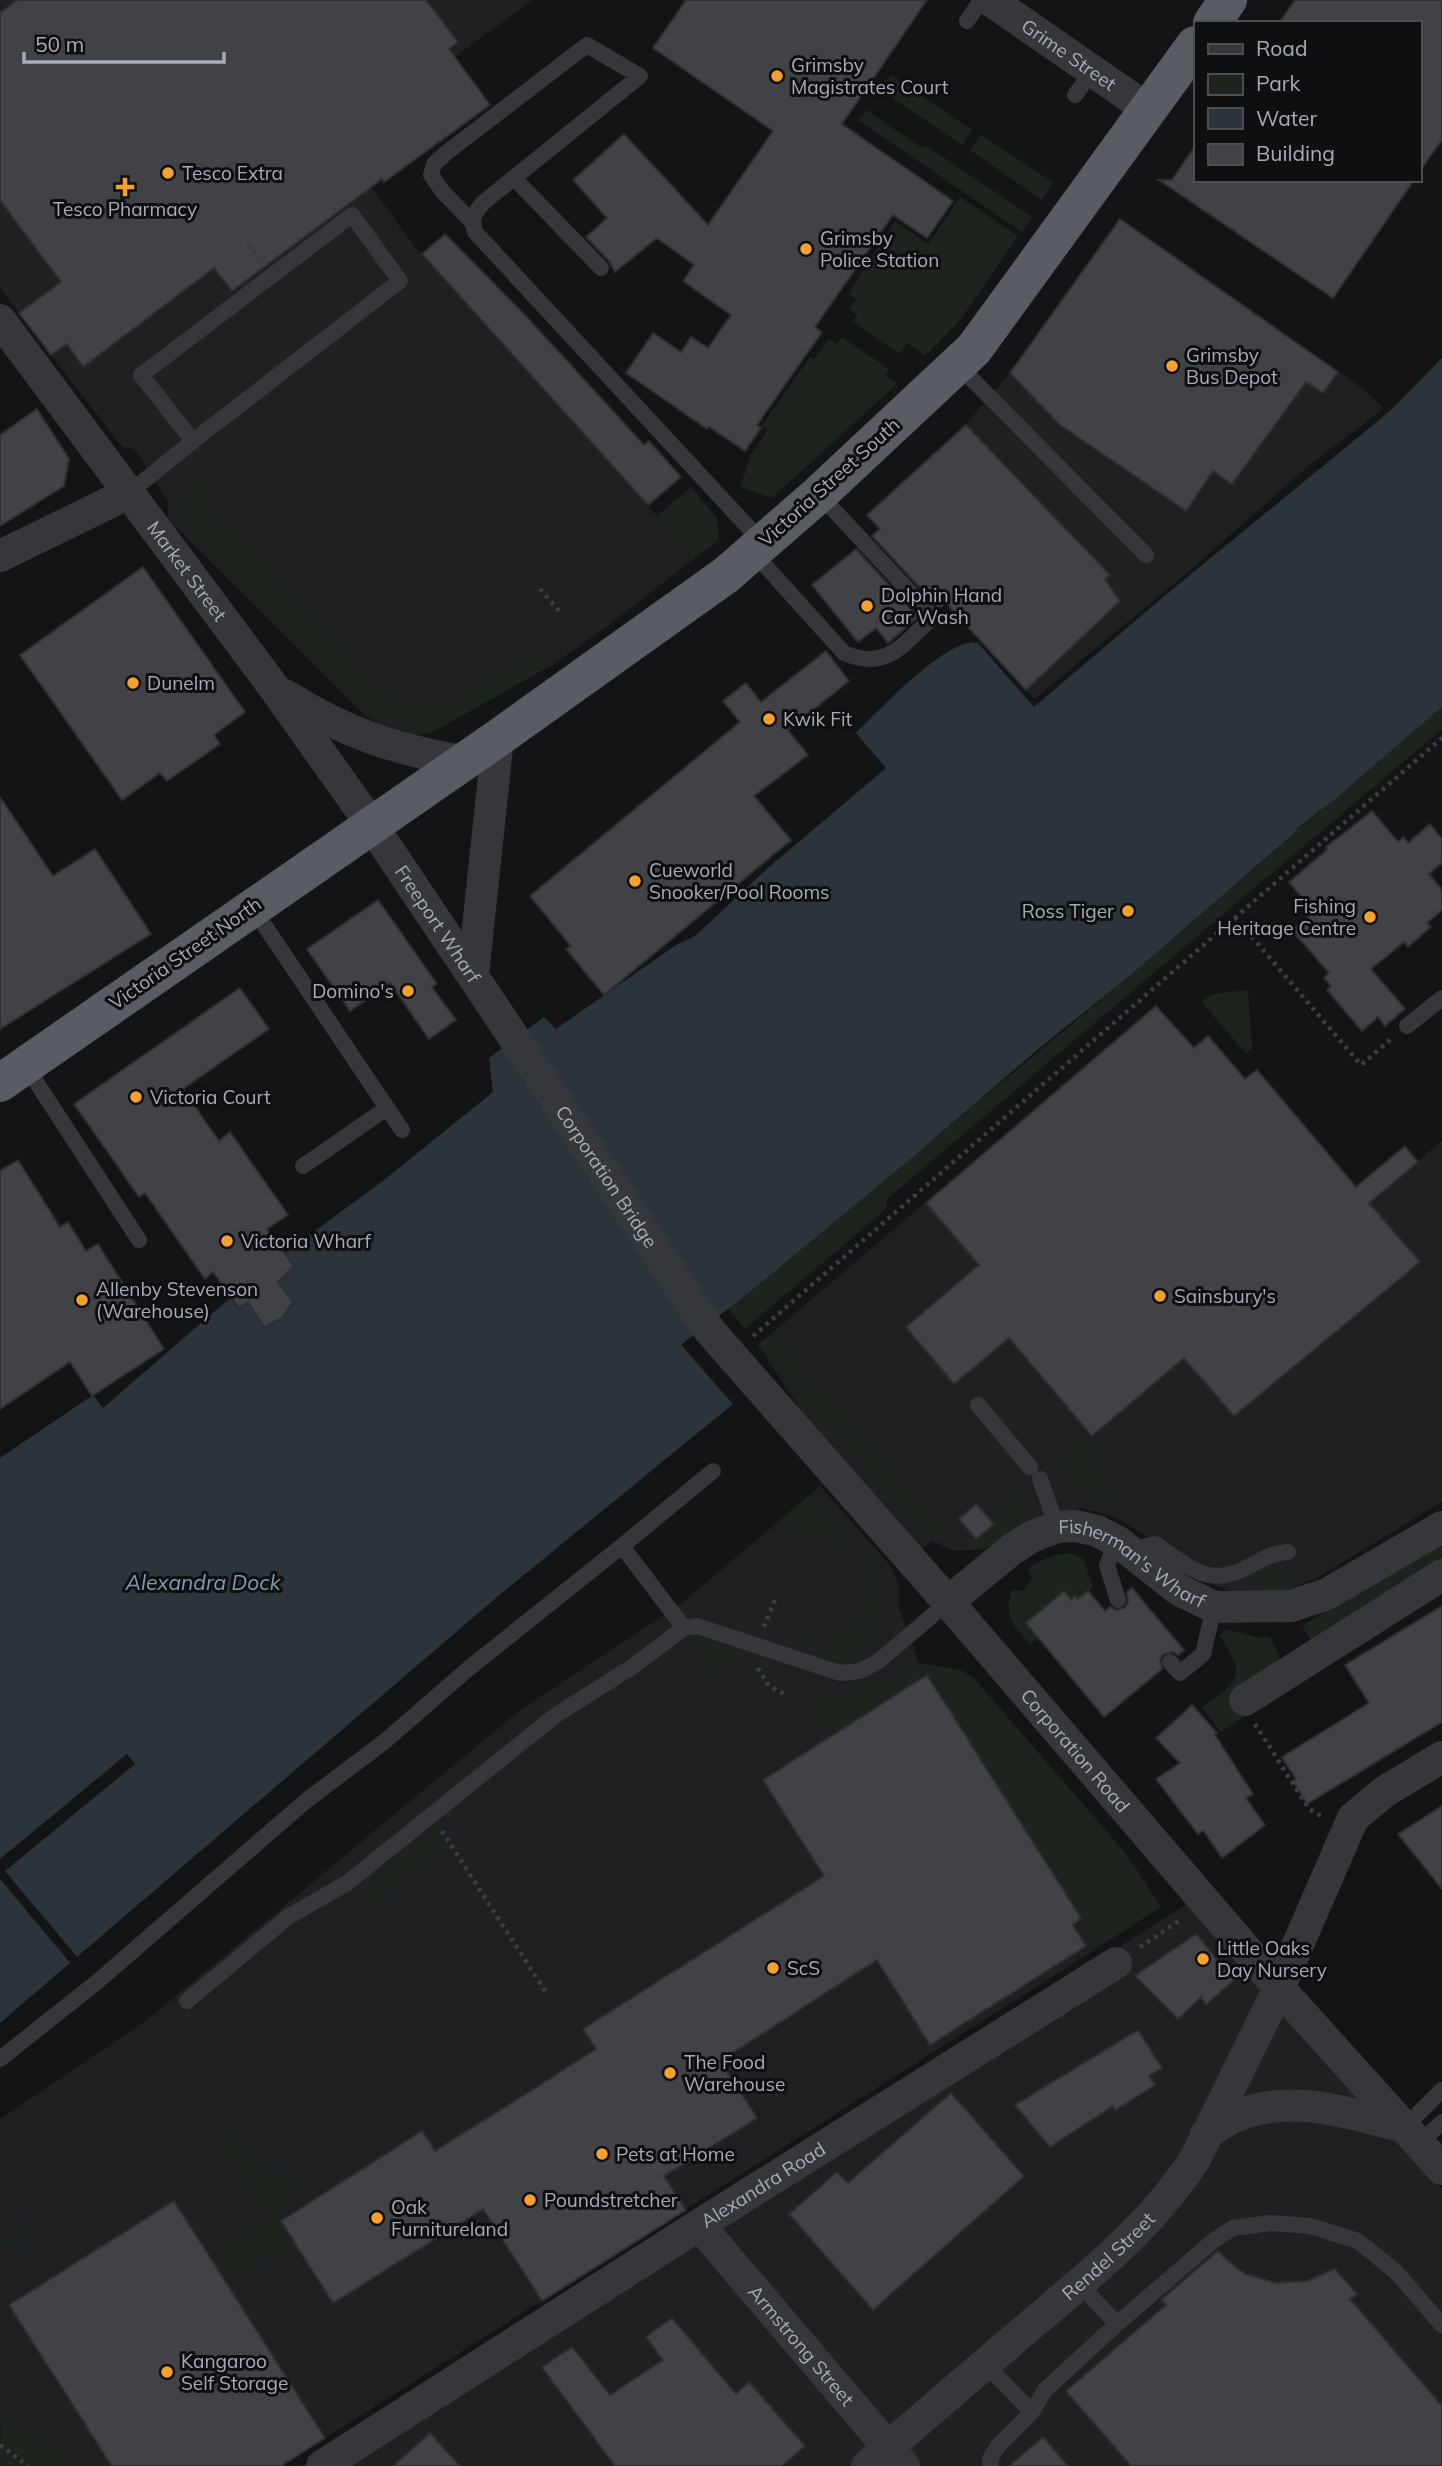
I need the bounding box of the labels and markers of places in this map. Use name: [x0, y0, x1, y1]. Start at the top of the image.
place label: Grimsby Magistrates Court: [791, 53, 949, 99]
marker: Grimsby Magistrates Court: [769, 68, 785, 84]
place label: Tesco Extra: [182, 161, 283, 185]
marker: Tesco Extra: [160, 165, 176, 181]
marker: Tesco Pharmacy: [117, 179, 133, 195]
place label: Tesco Pharmacy: [53, 197, 197, 221]
place label: Grimsby Police Station: [820, 226, 939, 272]
marker: Grimsby Police Station: [798, 241, 814, 257]
place label: Grimsby Bus Depot: [1186, 343, 1278, 389]
marker: Grimsby Bus Depot: [1164, 358, 1180, 374]
place label: Dolphin Hand Car Wash: [881, 583, 1002, 629]
marker: Dolphin Hand Car Wash: [859, 598, 875, 614]
place label: Dunelm: [147, 671, 215, 695]
marker: Dunelm: [125, 675, 141, 691]
place label: Kwik Fit: [783, 707, 853, 731]
marker: Kwik Fit: [761, 711, 777, 727]
place label: Cueworld Snooker/Pool Rooms: [649, 858, 830, 904]
marker: Cueworld Snooker/Pool Rooms: [627, 873, 643, 889]
place label: Fishing Heritage Centre: [1217, 894, 1356, 940]
place label: Ross Tiger: [1022, 899, 1114, 923]
marker: Ross Tiger: [1120, 903, 1136, 919]
marker: Fishing Heritage Centre: [1362, 909, 1378, 925]
place label: Domino's: [312, 979, 394, 1003]
marker: Domino's: [400, 983, 416, 999]
place label: Victoria Court: [150, 1085, 271, 1109]
marker: Victoria Court: [128, 1089, 144, 1105]
place label: Victoria Wharf: [241, 1229, 371, 1253]
marker: Victoria Wharf: [219, 1233, 235, 1249]
place label: Allenby Stevenson (Warehouse): [96, 1277, 258, 1323]
place label: Sainsbury's: [1174, 1284, 1276, 1308]
marker: Sainsbury's: [1152, 1288, 1168, 1304]
marker: Allenby Stevenson (Warehouse): [74, 1292, 90, 1308]
place label: Little Oaks Day Nursery: [1217, 1936, 1327, 1982]
marker: Little Oaks Day Nursery: [1195, 1951, 1211, 1967]
place label: ScS: [787, 1956, 820, 1980]
marker: ScS: [765, 1960, 781, 1976]
place label: The Food Warehouse: [684, 2050, 785, 2096]
marker: The Food Warehouse: [662, 2065, 678, 2081]
place label: Pets at Home: [616, 2142, 735, 2166]
marker: Pets at Home: [594, 2146, 610, 2162]
place label: Poundstretcher: [544, 2188, 678, 2212]
marker: Poundstretcher: [522, 2192, 538, 2208]
place label: Oak Furnitureland: [391, 2195, 508, 2241]
marker: Oak Furnitureland: [369, 2210, 385, 2226]
place label: Kangaroo Self Storage: [181, 2349, 288, 2395]
marker: Kangaroo Self Storage: [159, 2364, 175, 2380]

